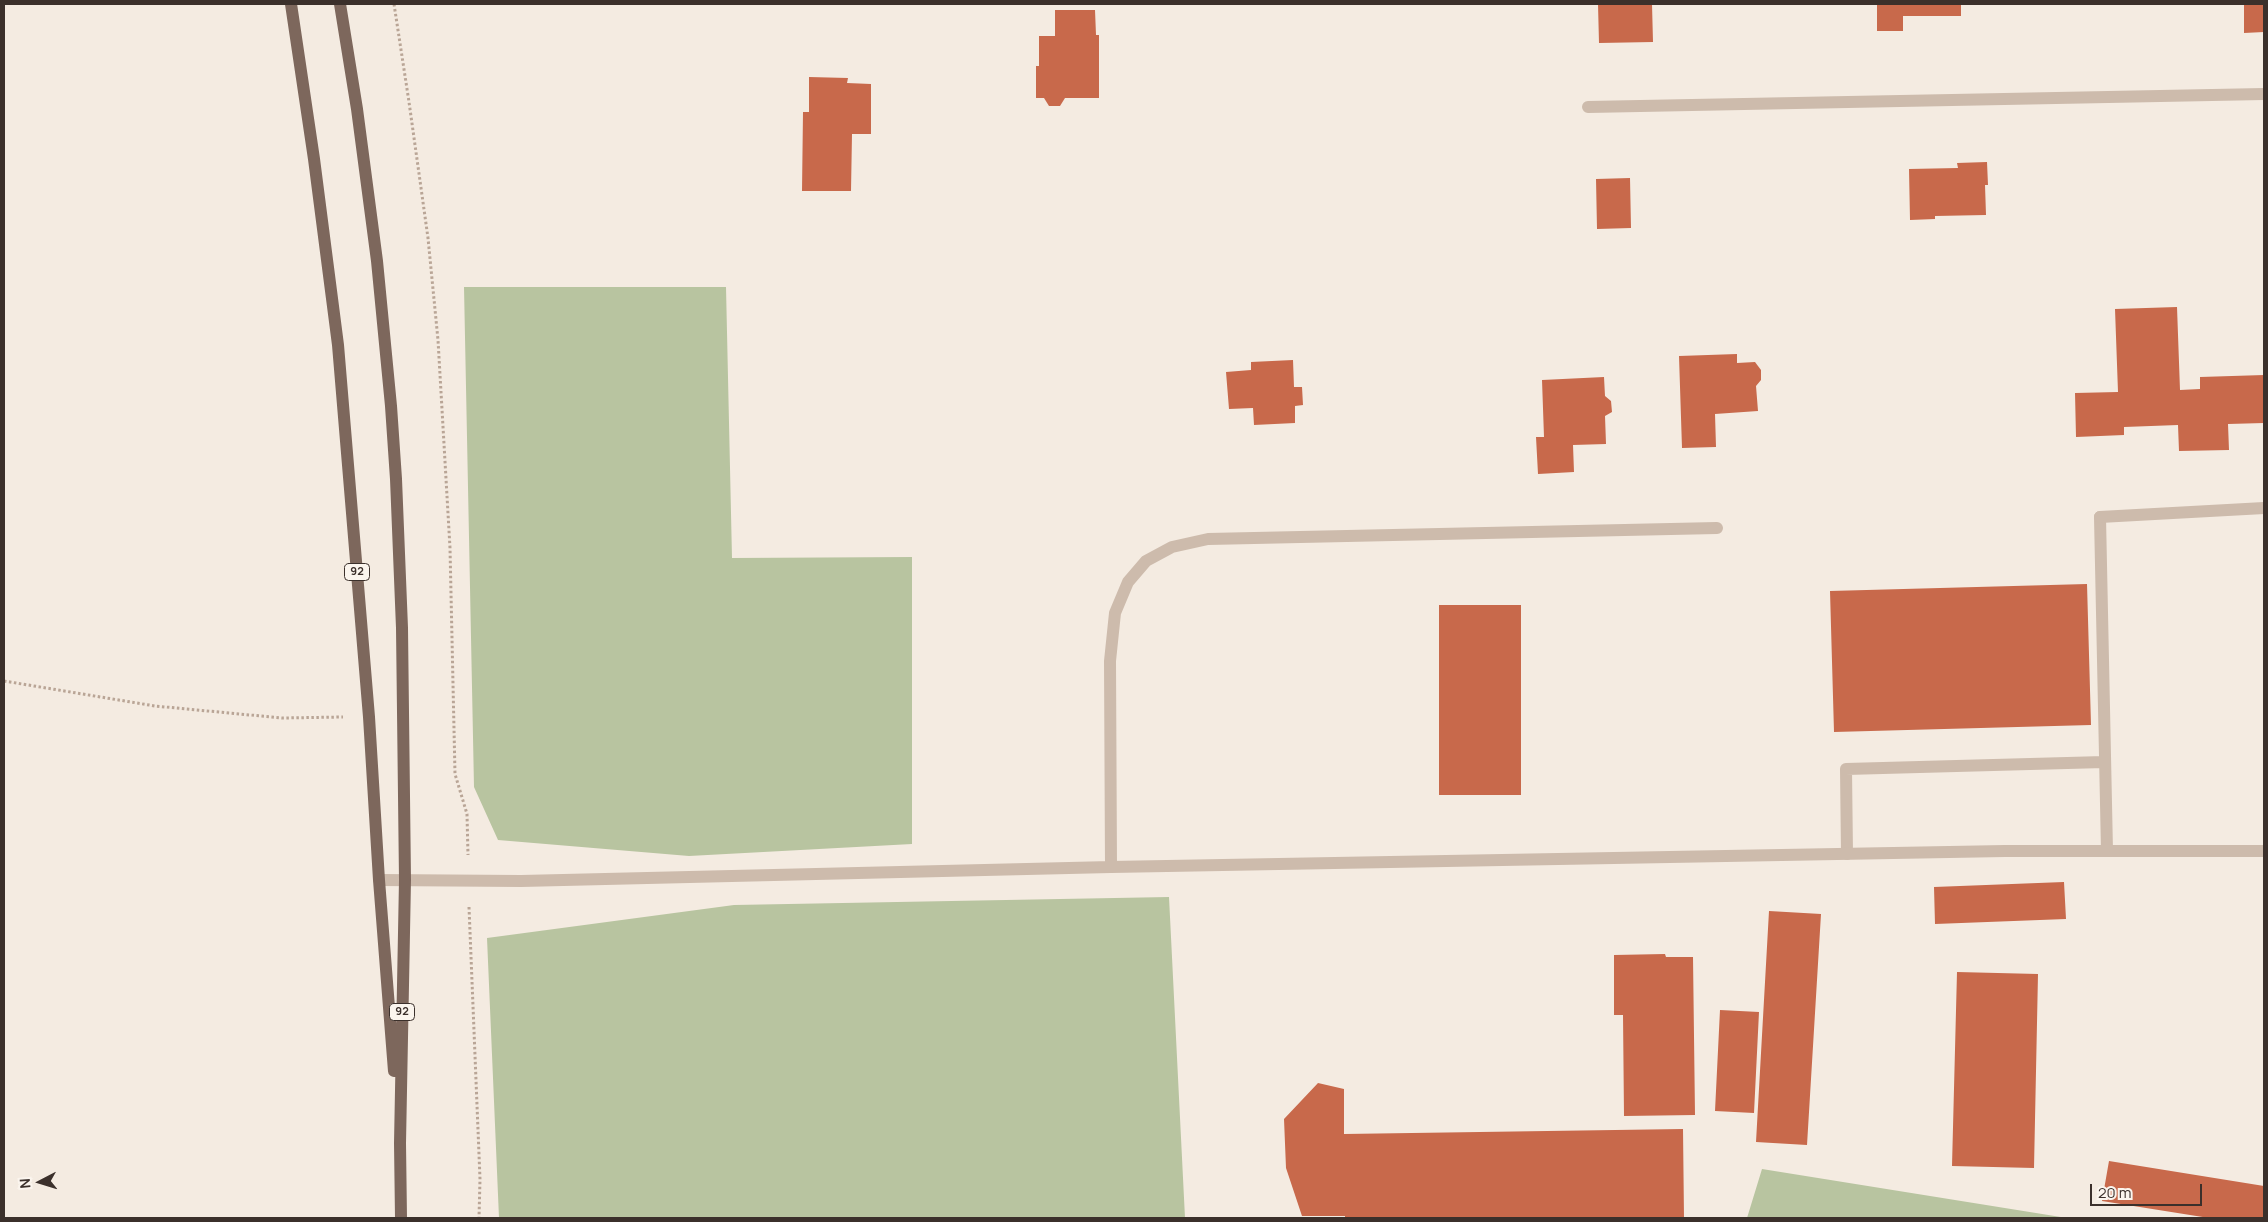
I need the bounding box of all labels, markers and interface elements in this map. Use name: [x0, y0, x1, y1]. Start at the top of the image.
road number: 92: [344, 564, 370, 580]
road number: 92: [390, 1004, 414, 1020]
north arrow: [15, 1157, 65, 1207]
scale bar: [2093, 1174, 2206, 1206]
text: N: [15, 1178, 34, 1189]
text: 20 m: [2098, 1182, 2131, 1203]

